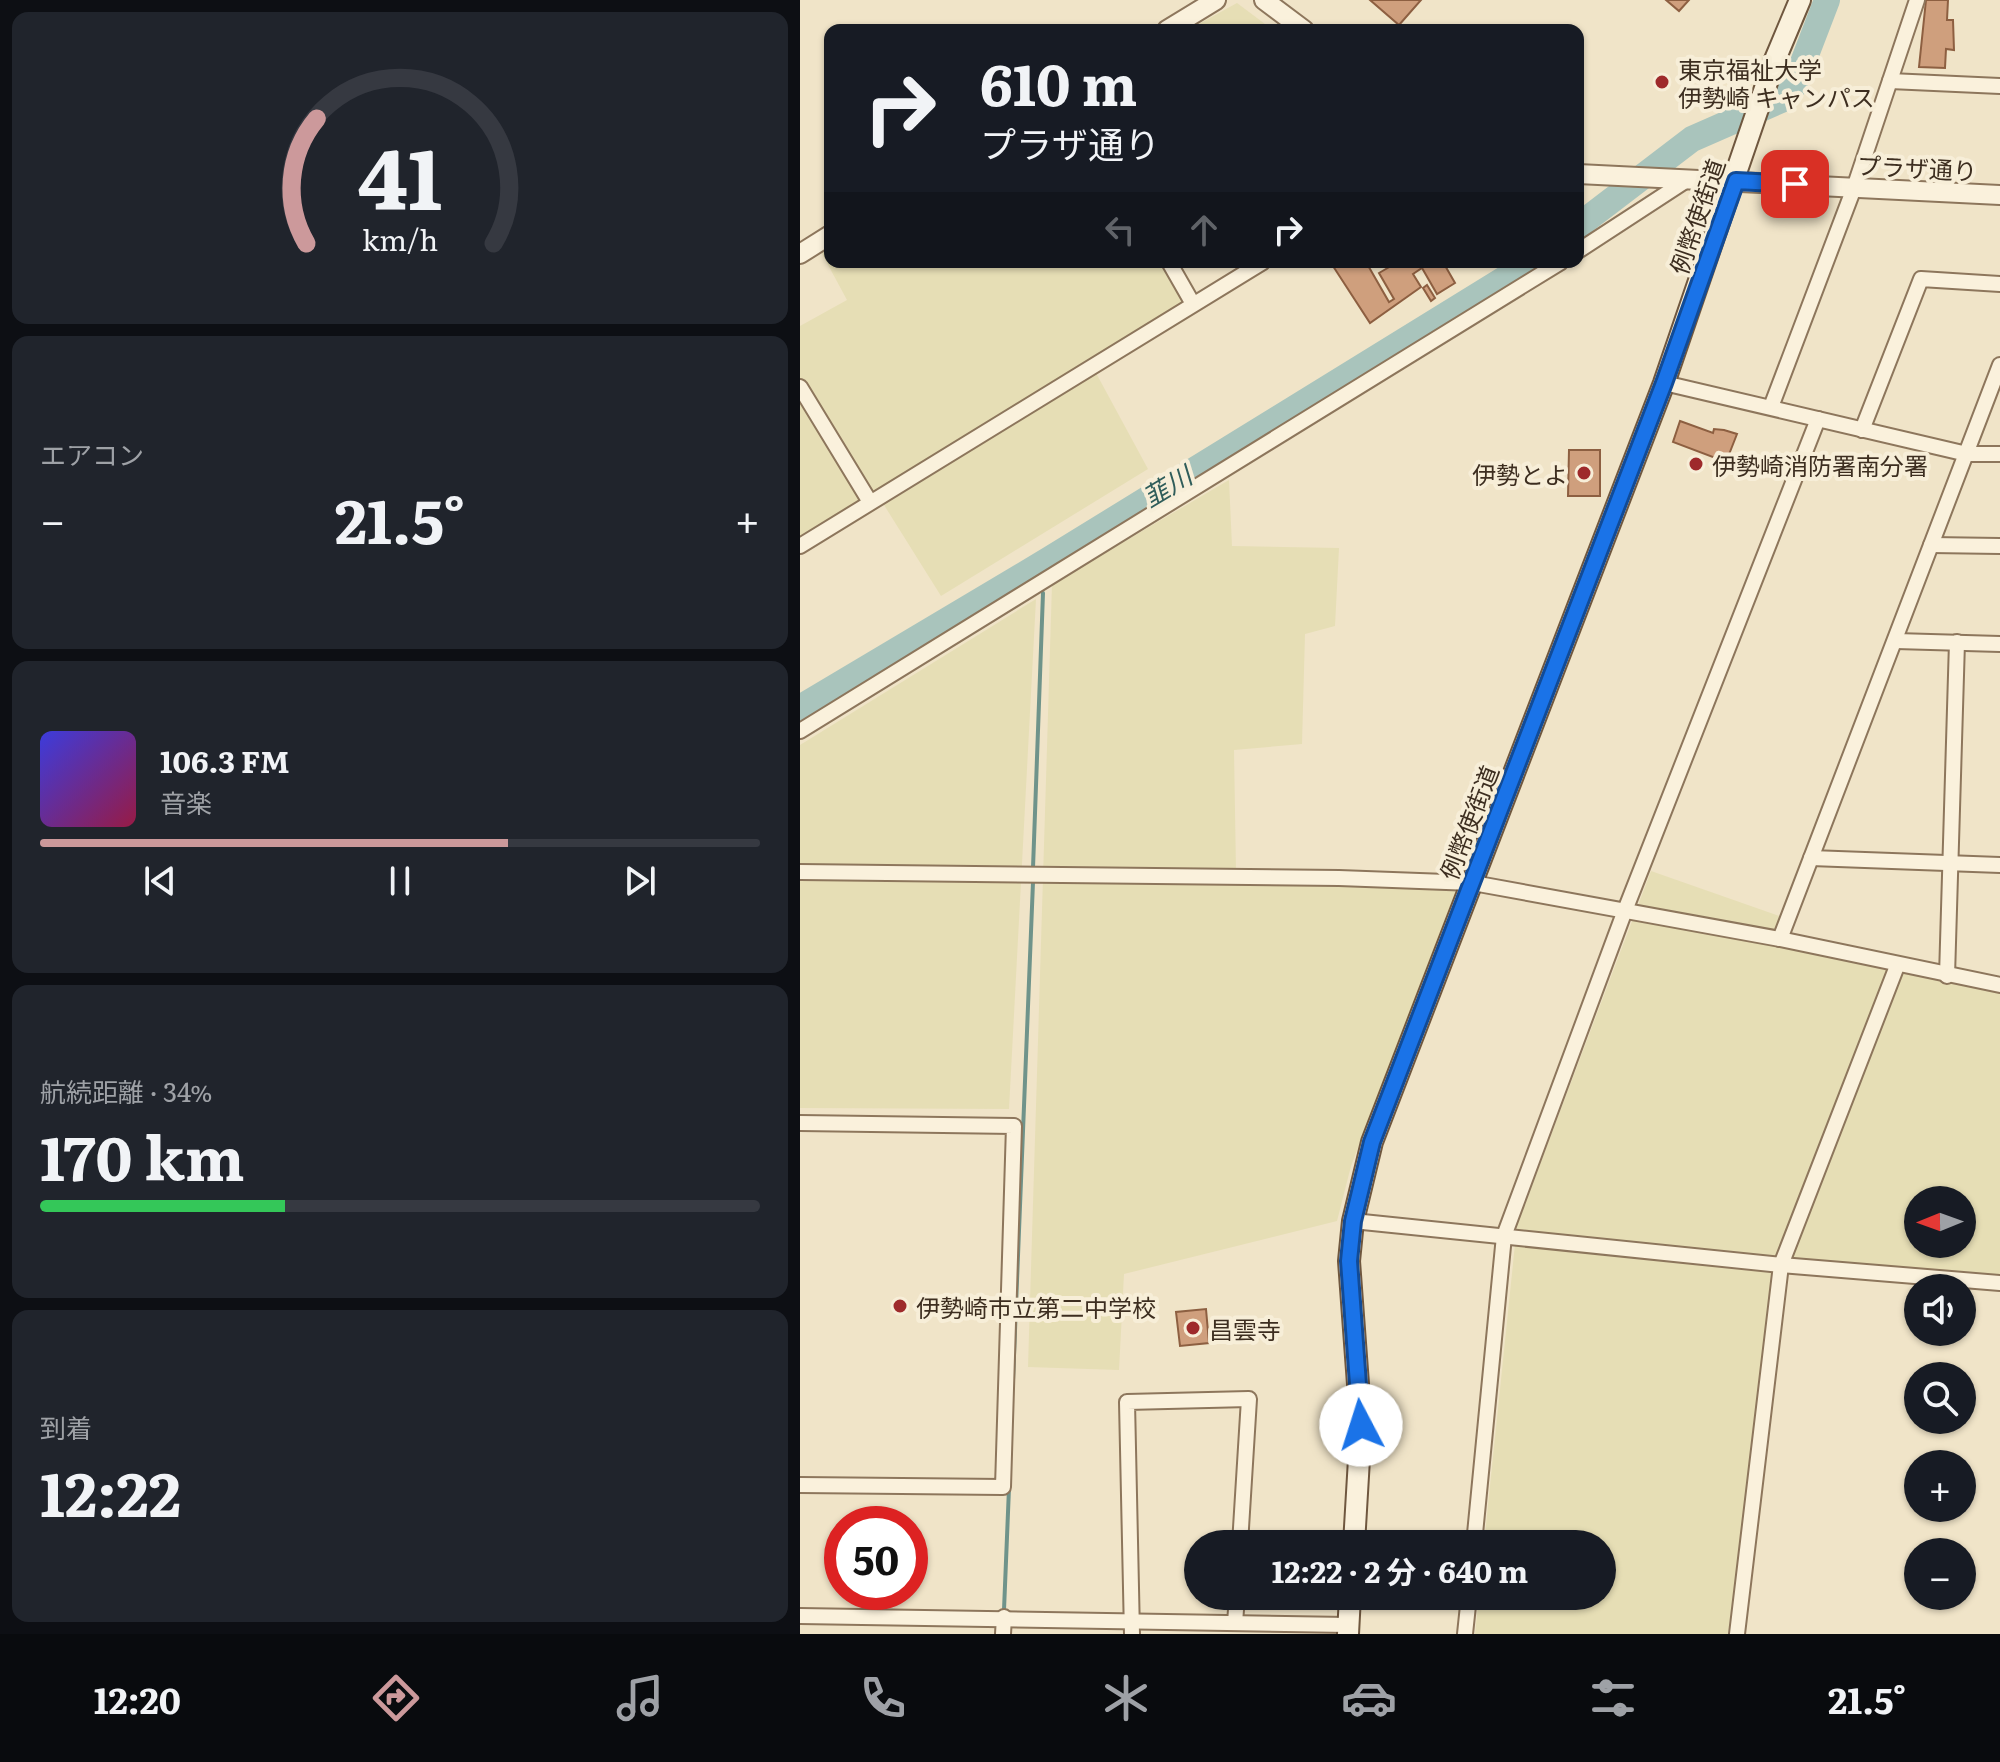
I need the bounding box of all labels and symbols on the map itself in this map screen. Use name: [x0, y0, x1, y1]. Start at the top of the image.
place label: 東京福祉大学 伊勢崎 キャンパス: [1678, 51, 1875, 114]
marker: 東京福祉大学 伊勢崎 キャンパス: [1653, 73, 1671, 91]
street label: プラザ通り: [1856, 146, 1978, 188]
pin: [1761, 150, 1829, 218]
street label: 例幣使街道: [1660, 154, 1732, 278]
place label: 伊勢崎消防署南分署: [1712, 447, 1928, 482]
water label: 韮川: [1134, 453, 1201, 515]
marker: 伊勢崎消防署南分署: [1687, 455, 1705, 473]
place label: 伊勢とよ: [1472, 456, 1568, 491]
marker: 伊勢とよ: [1575, 464, 1593, 482]
street label: 例幣使街道: [1430, 760, 1506, 884]
north arrow: [1904, 1186, 1976, 1258]
place label: 伊勢崎市立第二中学校: [916, 1289, 1156, 1324]
marker: 伊勢崎市立第二中学校: [891, 1297, 909, 1315]
place label: 昌雲寺: [1209, 1311, 1281, 1346]
marker: 昌雲寺: [1184, 1319, 1202, 1337]
position arrow: [1319, 1383, 1403, 1467]
speed limit sign: 50: [824, 1506, 928, 1610]

